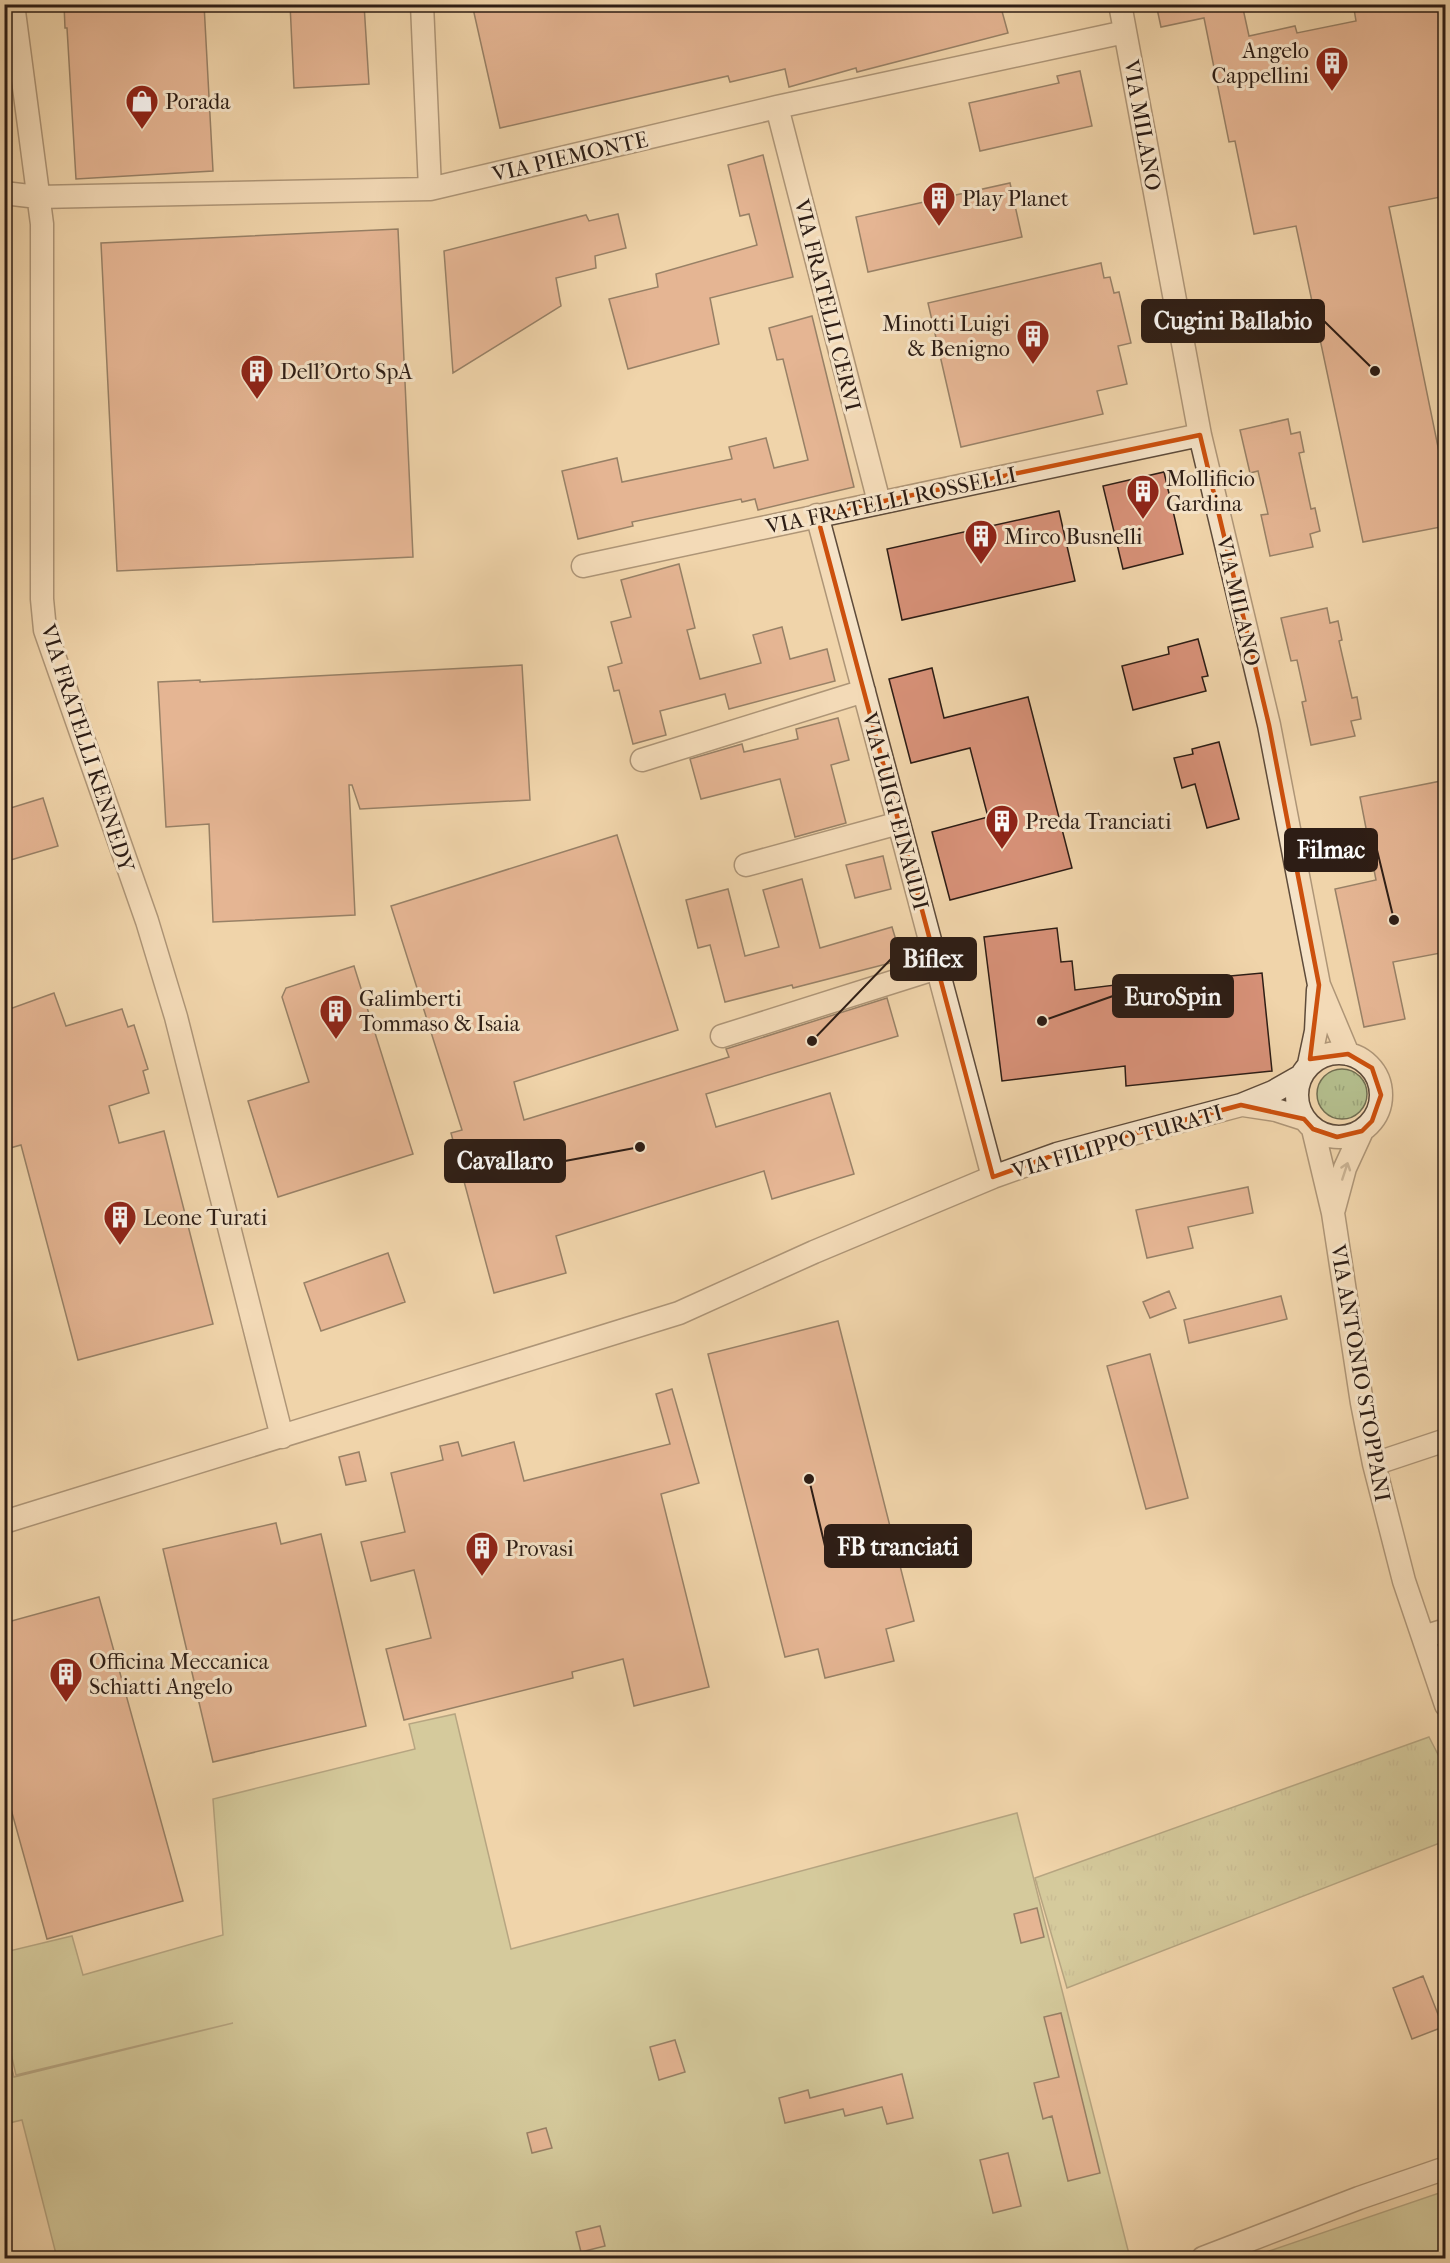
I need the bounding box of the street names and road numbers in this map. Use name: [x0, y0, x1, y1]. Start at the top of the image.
street label: VIA MILANO: [1118, 57, 1166, 193]
street label: VIA PIEMONTE: [489, 126, 651, 188]
street label: VIA FRATELLI CERVI: [788, 196, 866, 414]
street label: VIA FRATELLI ROSSELLI: [763, 462, 1019, 540]
street label: VIA MILANO: [1210, 533, 1266, 669]
street label: VIA FRATELLI KENNEDY: [34, 620, 140, 876]
street label: VIA LUIGI EINAUDI: [856, 709, 934, 913]
street label: VIA FILIPPO TURATI: [1008, 1099, 1226, 1185]
street label: VIA ANTONIO STOPPANI: [1324, 1242, 1396, 1504]

